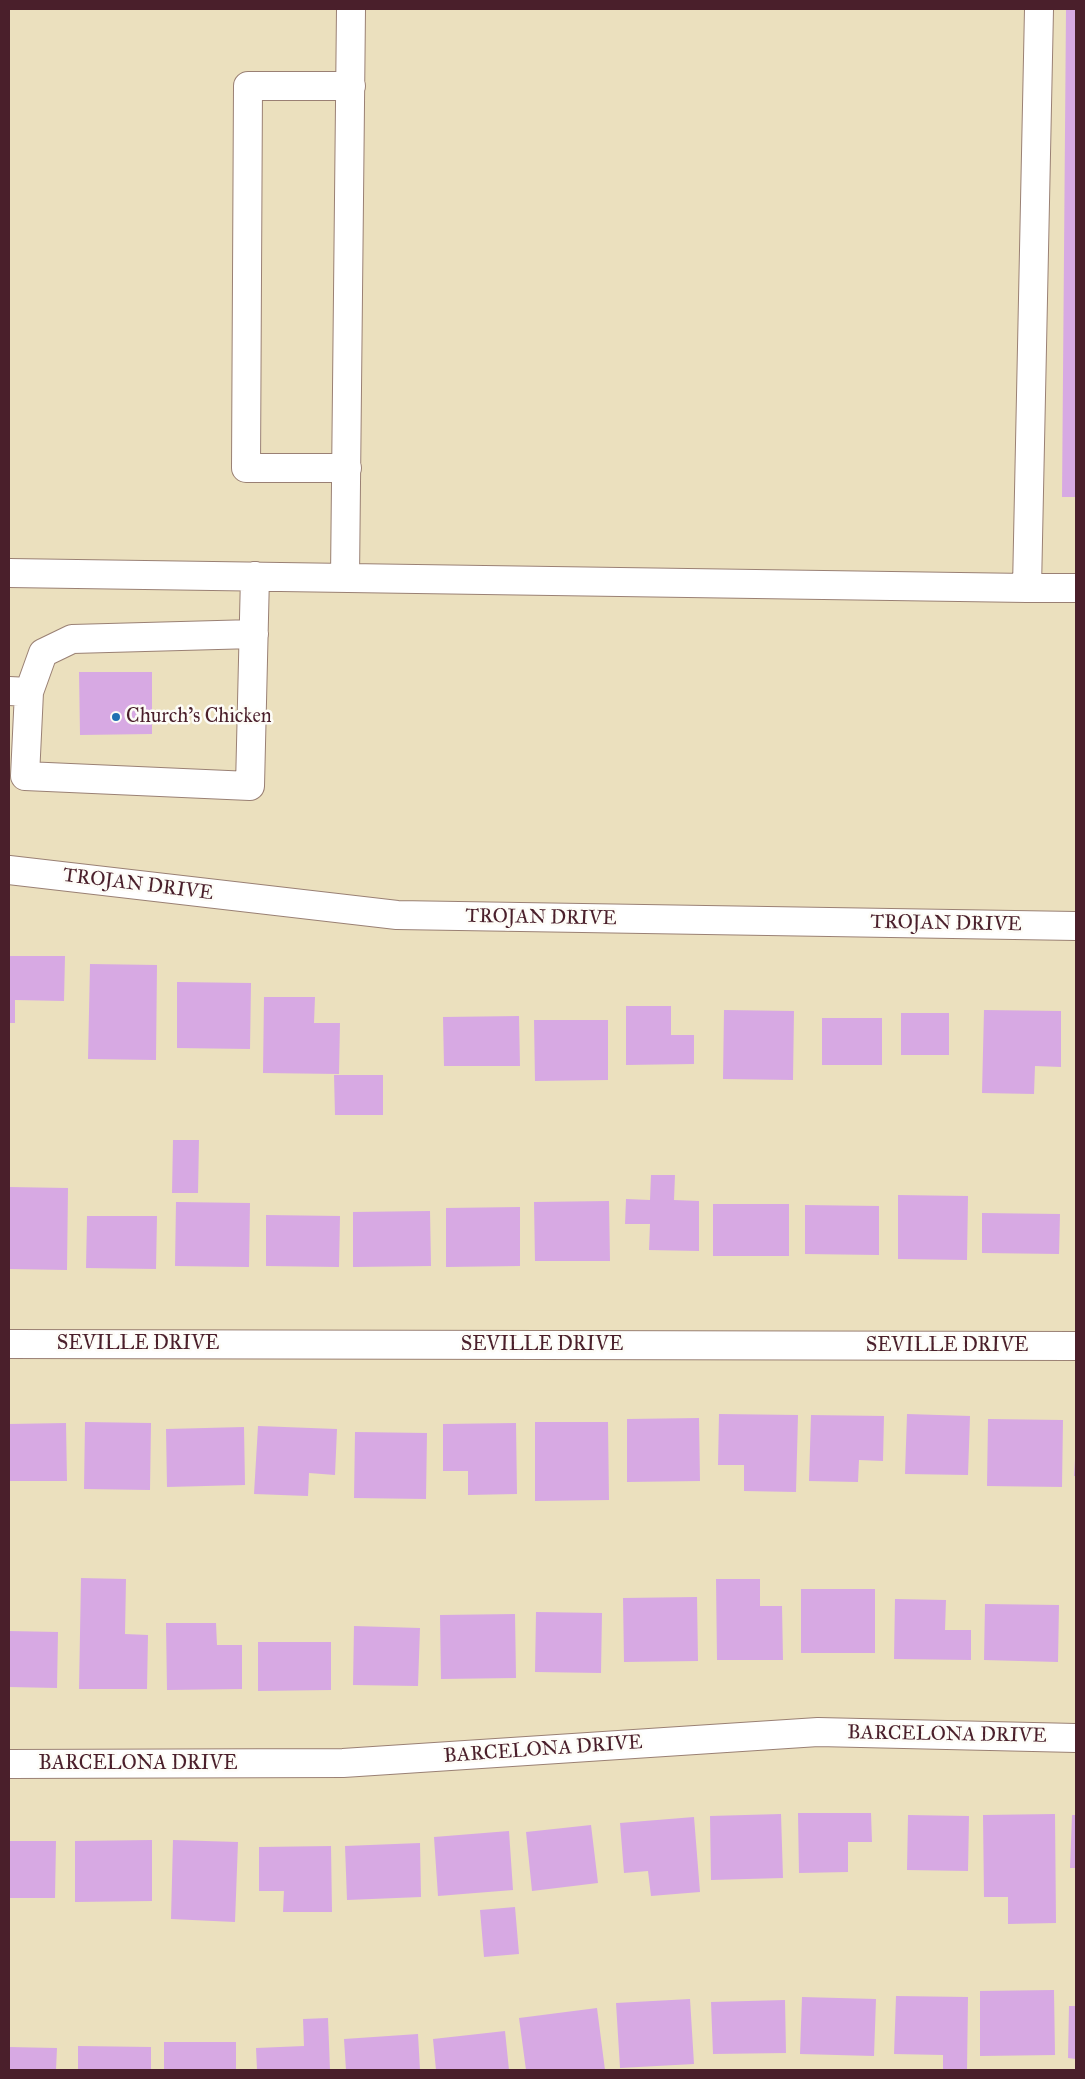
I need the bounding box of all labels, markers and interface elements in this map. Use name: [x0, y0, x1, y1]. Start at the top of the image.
place label: Church's Chicken: [126, 705, 272, 729]
marker: Church's Chicken: [110, 711, 122, 723]
street label: TROJAN DRIVE: [61, 864, 215, 906]
street label: TROJAN DRIVE: [465, 905, 617, 931]
street label: TROJAN DRIVE: [870, 911, 1022, 937]
street label: SEVILLE DRIVE: [57, 1332, 219, 1356]
street label: SEVILLE DRIVE: [461, 1333, 623, 1357]
street label: SEVILLE DRIVE: [866, 1334, 1028, 1358]
street label: BARCELONA DRIVE: [847, 1721, 1047, 1749]
street label: BARCELONA DRIVE: [443, 1731, 643, 1769]
street label: BARCELONA DRIVE: [38, 1752, 238, 1776]

